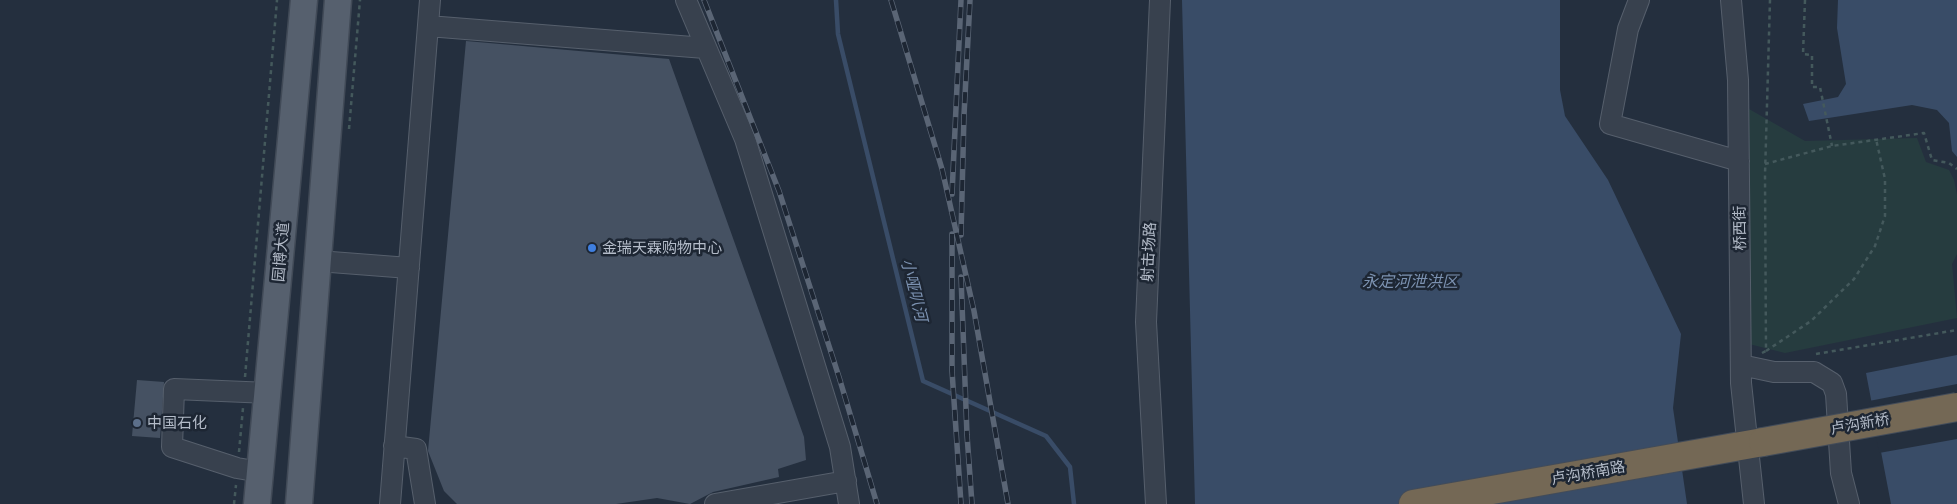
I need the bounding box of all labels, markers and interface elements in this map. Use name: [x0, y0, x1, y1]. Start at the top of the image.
street label: 桥西街: [1731, 205, 1749, 251]
street label: 园博大道: [269, 221, 293, 283]
street label: 射击场路: [1138, 222, 1160, 282]
place label: 金瑞天霖购物中心: [602, 239, 722, 257]
marker: 金瑞天霖购物中心: [586, 242, 598, 254]
water label: 小哑叭河: [897, 257, 931, 323]
water label: 永定河泄洪区: [1362, 272, 1458, 292]
street label: 卢沟新桥: [1829, 410, 1891, 438]
place label: 中国石化: [147, 414, 207, 432]
marker: 中国石化: [131, 417, 143, 429]
street label: 卢沟桥南路: [1550, 458, 1626, 488]

